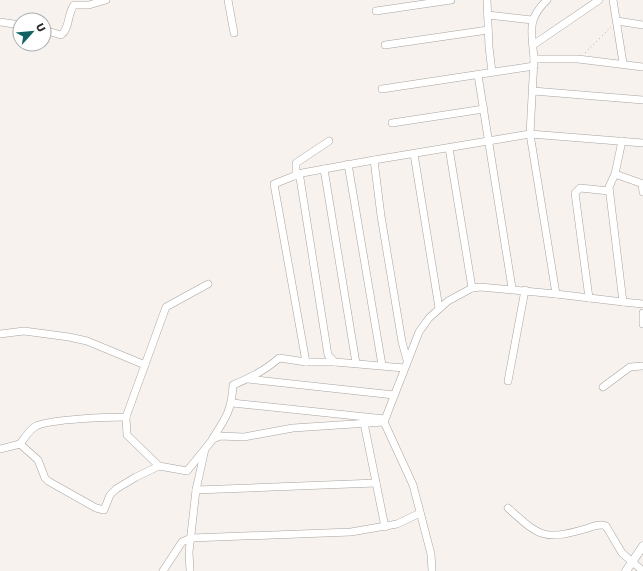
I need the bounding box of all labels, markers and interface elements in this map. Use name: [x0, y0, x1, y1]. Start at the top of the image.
north arrow: [12, 12, 52, 52]
text: U: [33, 21, 48, 34]

